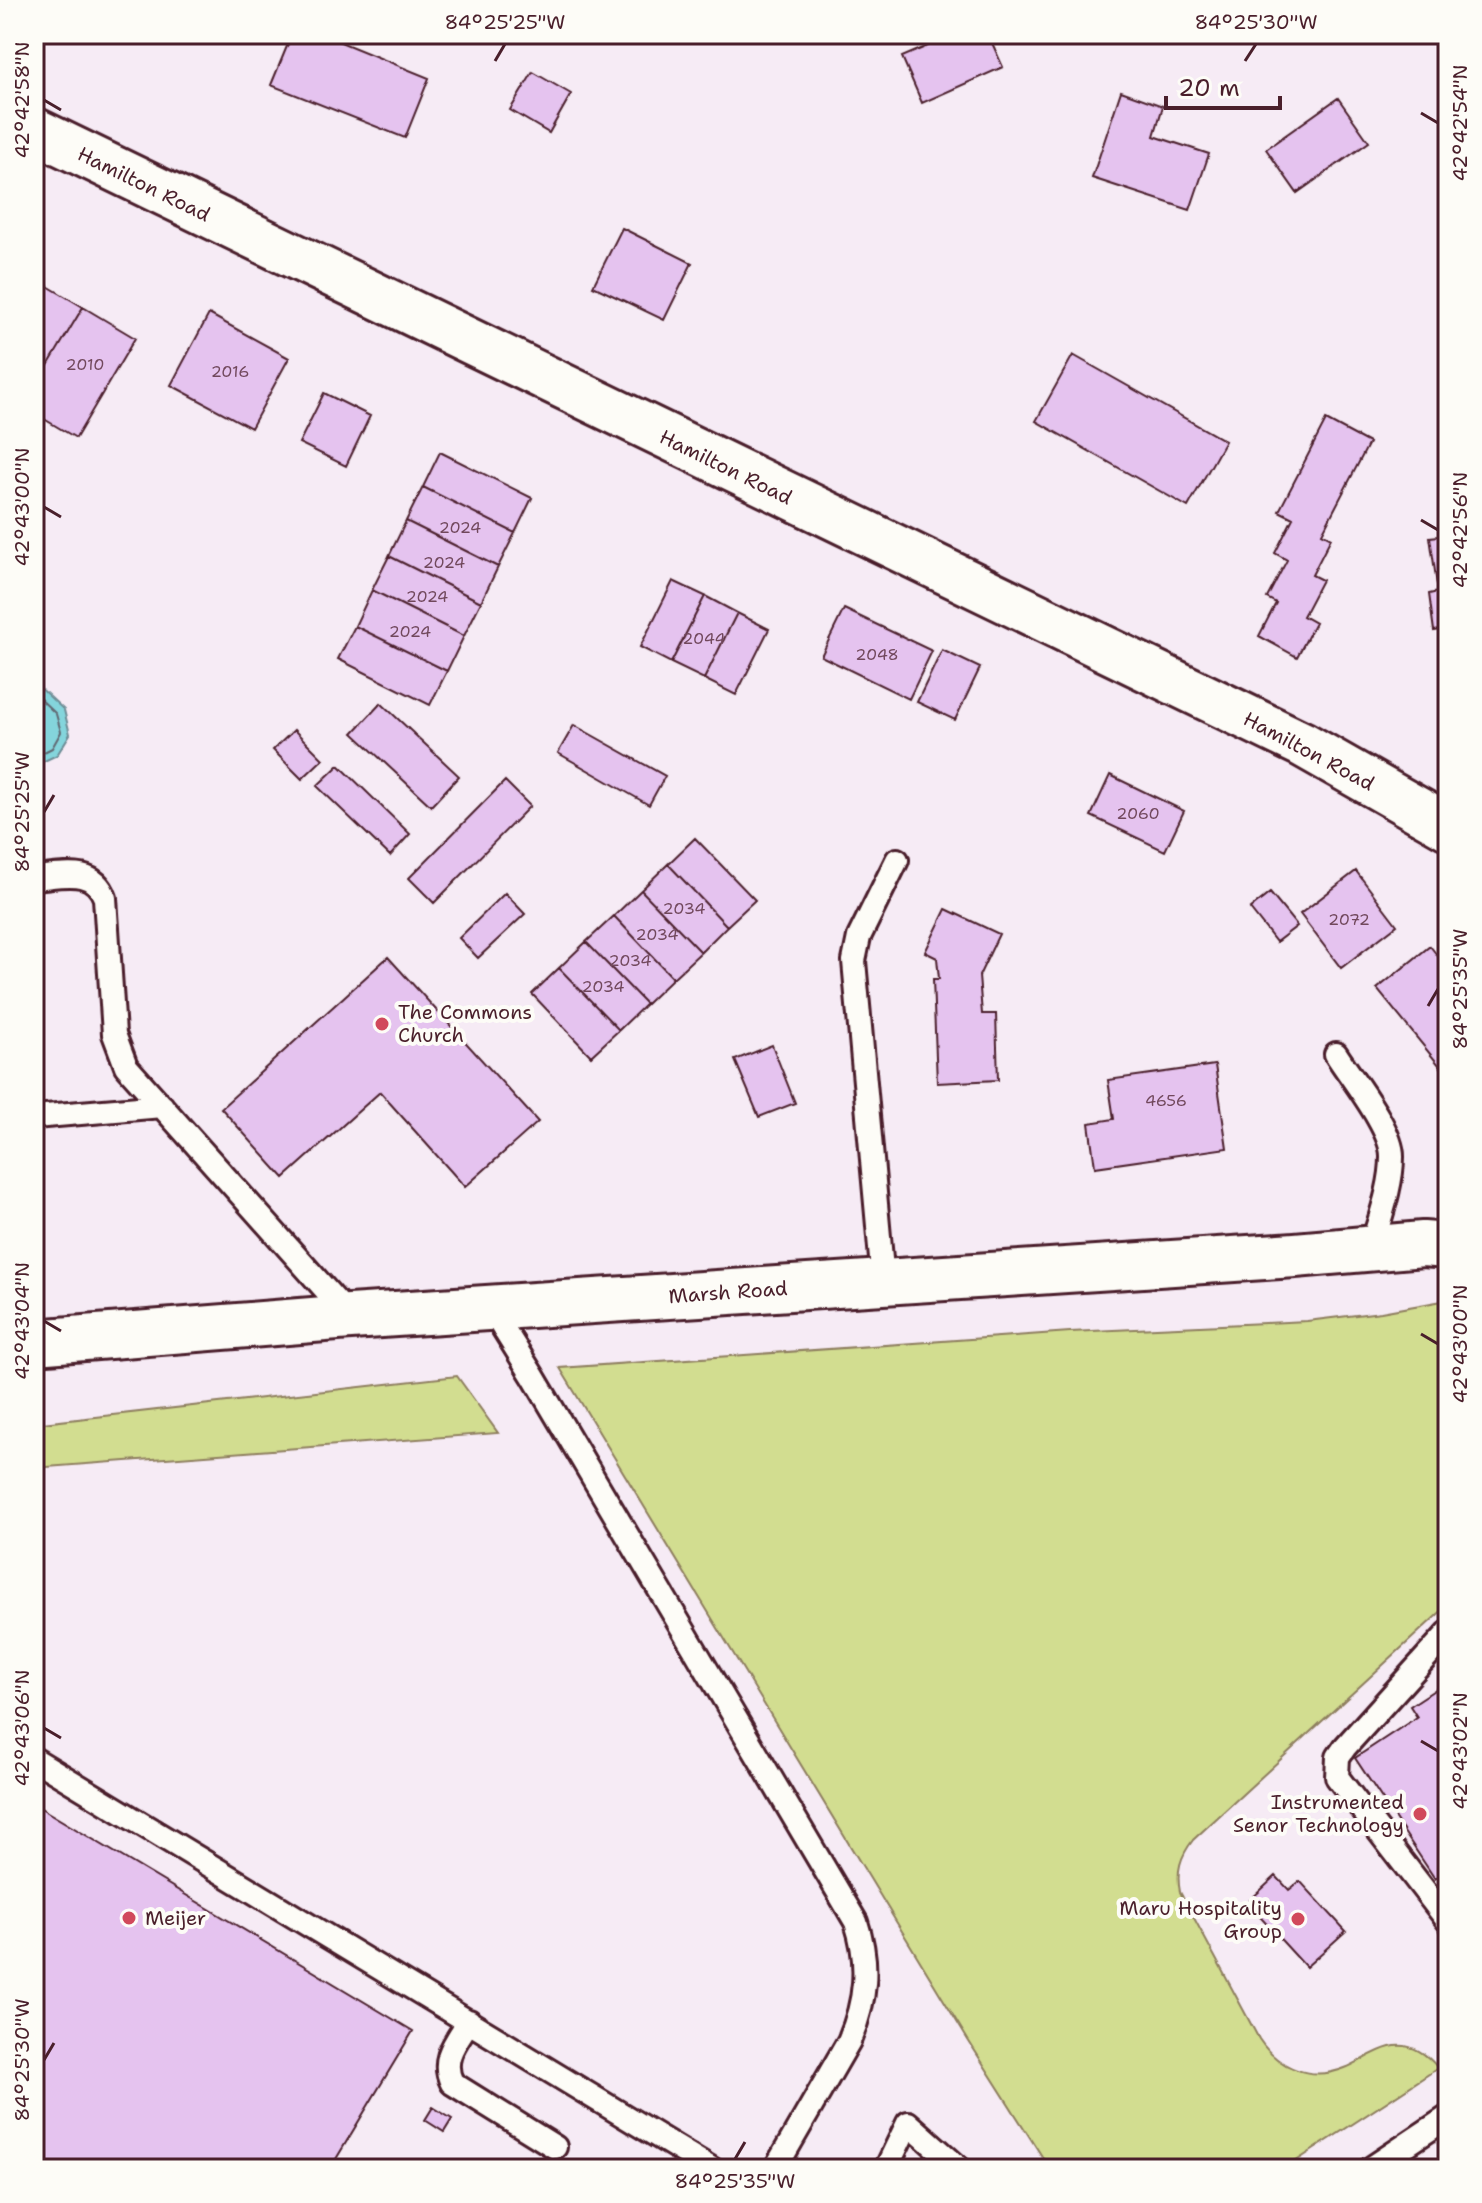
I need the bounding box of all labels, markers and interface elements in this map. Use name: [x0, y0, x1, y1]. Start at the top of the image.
text: 84°25'25"W: [444, 9, 566, 35]
text: 84°25'30"W: [1194, 9, 1318, 35]
text: 42°42'58"N: [9, 41, 35, 159]
scale bar: [1166, 60, 1280, 110]
text: 42°42'54"N: [1447, 64, 1473, 182]
text: 20 m: [1178, 72, 1240, 104]
street label: Hamilton Road: [73, 141, 215, 228]
house number: 2010: [66, 354, 104, 375]
house number: 2016: [211, 361, 249, 382]
street label: Hamilton Road: [655, 424, 797, 511]
text: 42°43'00"N: [9, 448, 35, 566]
text: 42°42'56"N: [1447, 472, 1473, 588]
house number: 2024: [439, 517, 481, 538]
house number: 2024: [423, 552, 465, 573]
house number: 2024: [406, 586, 448, 607]
house number: 2024: [389, 621, 431, 642]
house number: 2044: [682, 628, 726, 649]
house number: 2048: [855, 644, 899, 665]
street label: Hamilton Road: [1239, 706, 1379, 797]
text: 84°25'25"W: [9, 751, 35, 873]
house number: 2060: [1116, 803, 1160, 824]
house number: 2034: [663, 898, 705, 919]
house number: 2072: [1328, 909, 1370, 930]
house number: 2034: [636, 924, 678, 945]
text: 84°25'35"W: [1447, 929, 1473, 1049]
house number: 2034: [609, 950, 651, 971]
house number: 2034: [582, 976, 624, 997]
place label: The Commons Church: [398, 999, 532, 1048]
marker: The Commons Church: [373, 1015, 391, 1033]
house number: 4656: [1145, 1090, 1187, 1111]
text: 42°43'04"N: [9, 1262, 35, 1380]
street label: Marsh Road: [668, 1275, 789, 1309]
text: 42°43'00"N: [1447, 1285, 1473, 1403]
text: 42°43'06"N: [9, 1669, 35, 1787]
text: 42°43'02"N: [1447, 1692, 1473, 1810]
place label: Instrumented Senor Technology: [1233, 1789, 1404, 1838]
marker: Instrumented Senor Technology: [1411, 1805, 1429, 1823]
place label: Maru Hospitality Group: [1119, 1895, 1282, 1944]
place label: Meijer: [145, 1905, 206, 1931]
marker: Meijer: [120, 1909, 138, 1927]
marker: Maru Hospitality Group: [1289, 1910, 1307, 1928]
text: 84°25'30"W: [9, 1998, 35, 2122]
text: 84°25'35"W: [675, 2168, 795, 2194]

